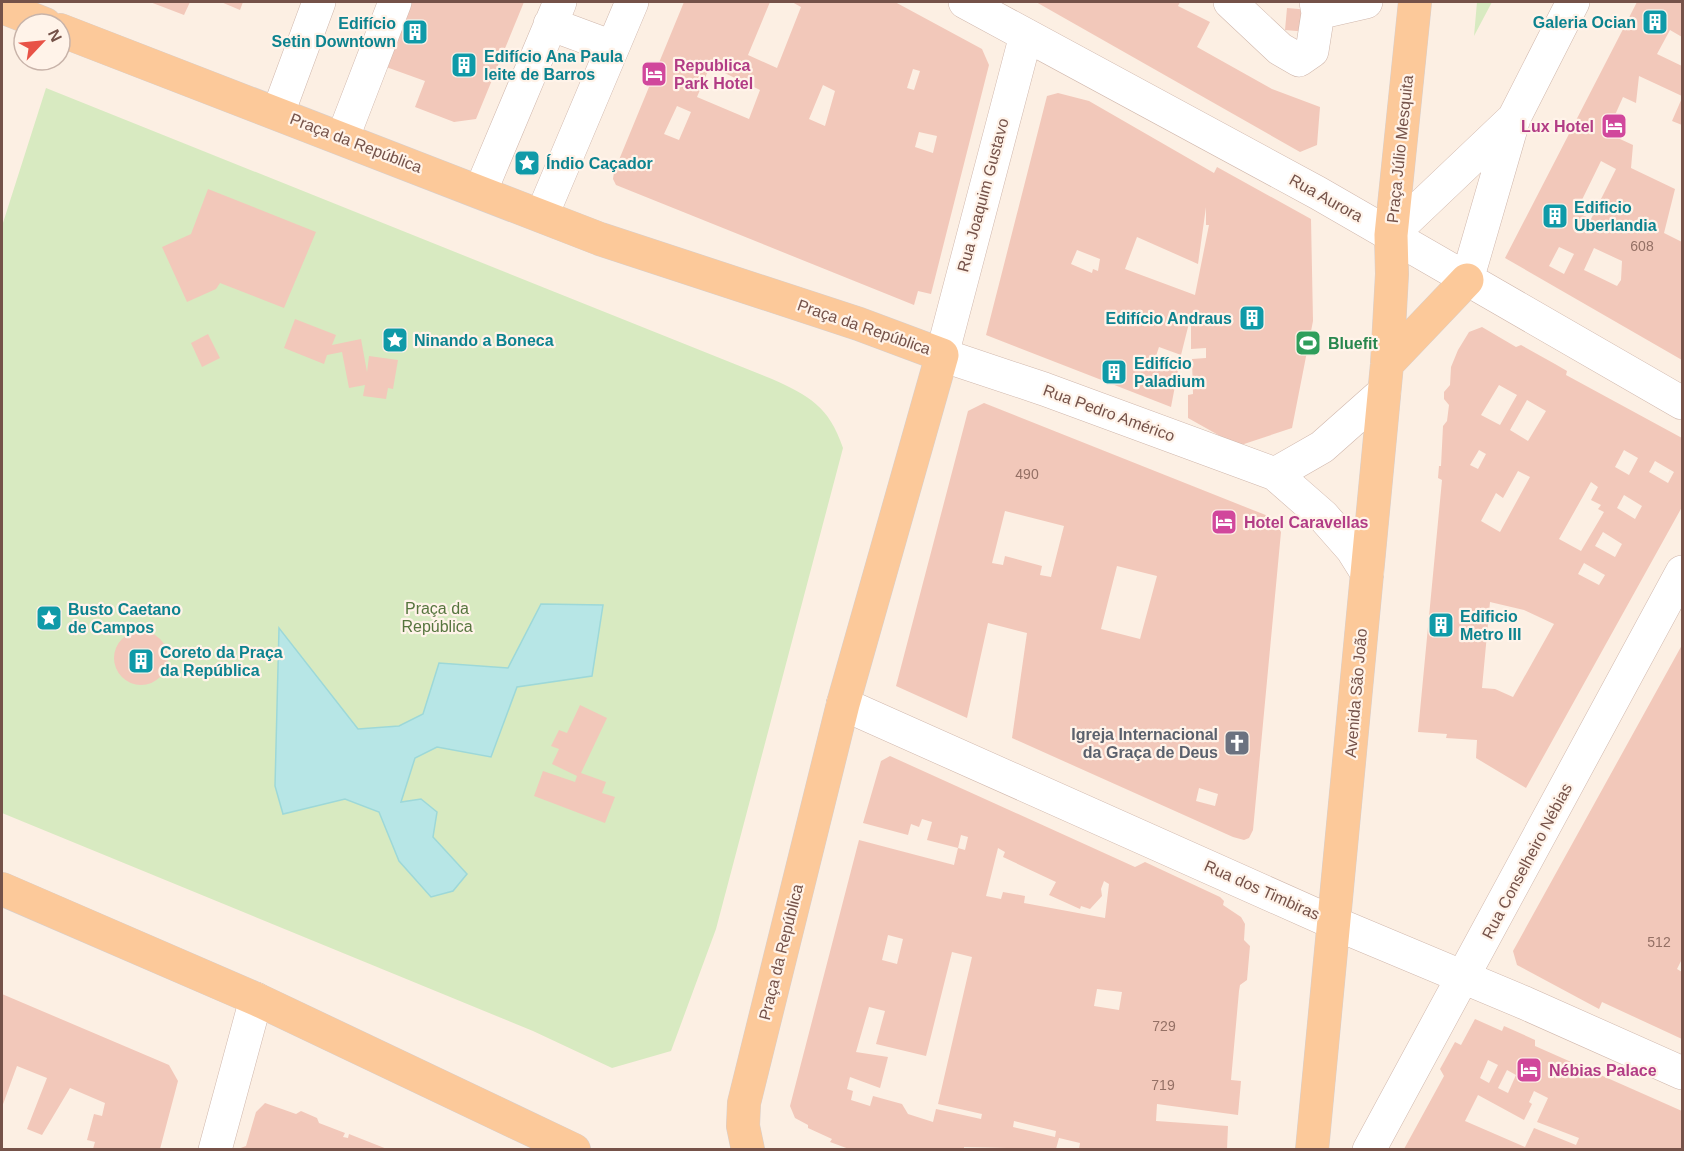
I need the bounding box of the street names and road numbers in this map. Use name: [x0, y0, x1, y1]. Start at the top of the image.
street label: Praça Júlio Mesquita: [1384, 74, 1416, 224]
street label: Praça da República: [288, 110, 424, 176]
street label: Rua Joaquim Gustavo: [954, 116, 1012, 274]
street label: Rua Aurora: [1286, 171, 1366, 225]
street label: Praça da República: [795, 296, 933, 358]
street label: Rua Pedro Américo: [1041, 381, 1177, 445]
street label: Avenida São João: [1342, 628, 1370, 758]
street label: Rua Conselheiro Nébias: [1479, 780, 1575, 942]
street label: Rua dos Timbiras: [1202, 857, 1322, 923]
street label: Praça da República: [756, 882, 806, 1022]

